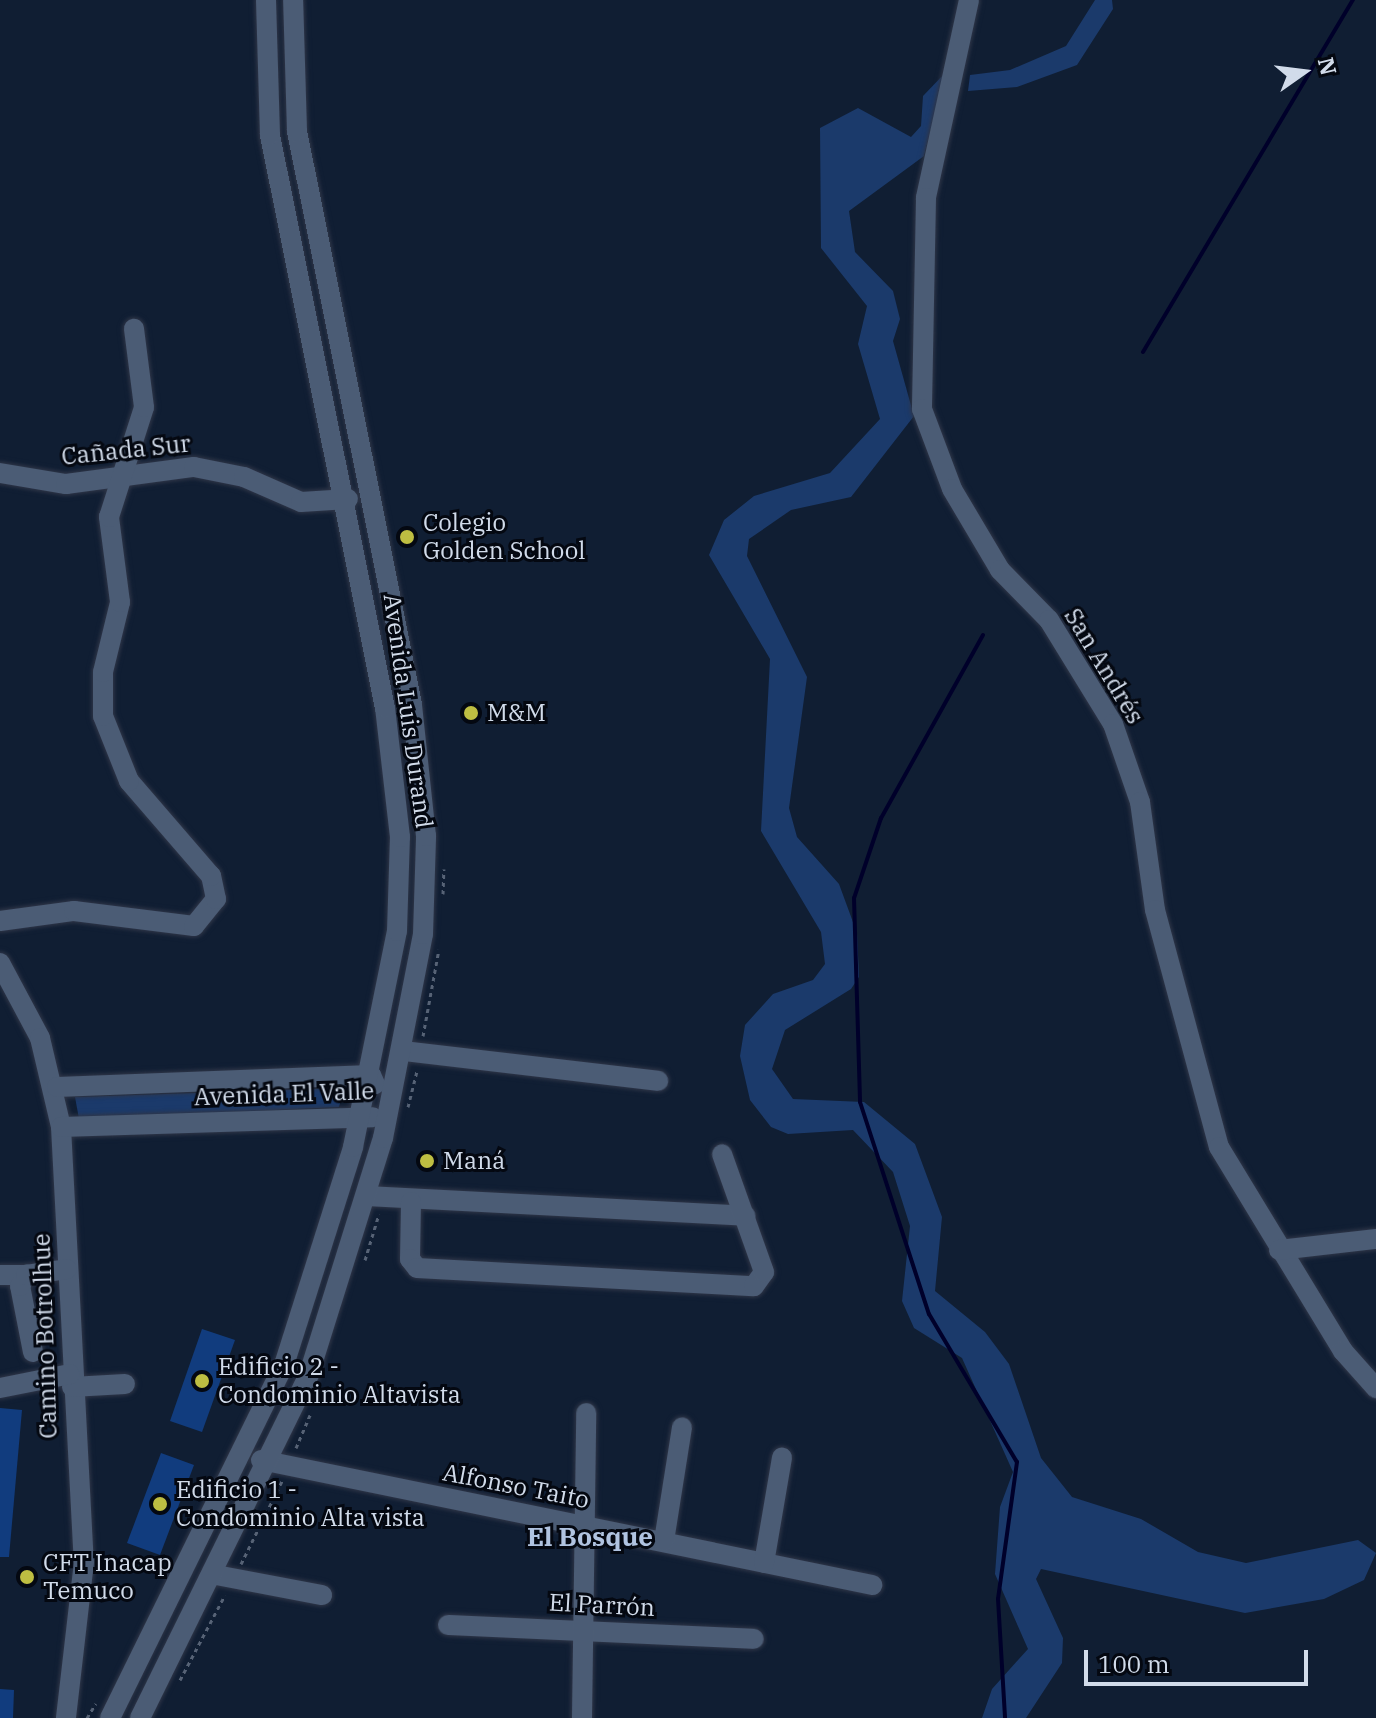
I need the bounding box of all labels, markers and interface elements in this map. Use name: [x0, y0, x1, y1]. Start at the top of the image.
north arrow: [1264, 32, 1344, 112]
text: N: [1312, 54, 1344, 78]
street label: Cañada Sur: [60, 429, 192, 471]
place label: Colegio Golden School: [423, 509, 585, 565]
marker: Colegio Golden School: [398, 528, 416, 546]
street label: Avenida Luis Durand: [377, 592, 439, 830]
street label: San Andrés: [1058, 603, 1150, 729]
place label: M&M: [487, 699, 546, 727]
marker: M&M: [462, 704, 480, 722]
street label: Avenida El Valle: [193, 1076, 375, 1112]
place label: Maná: [443, 1147, 505, 1175]
marker: Maná: [418, 1152, 436, 1170]
street label: Camino Botrolhue: [27, 1233, 63, 1439]
place label: Edificio 2 - Condominio Altavista: [218, 1353, 461, 1409]
marker: Edificio 2 - Condominio Altavista: [193, 1372, 211, 1390]
street label: Alfonso Taito: [440, 1458, 592, 1514]
place label: Edificio 1 - Condominio Alta vista: [176, 1476, 425, 1532]
marker: Edificio 1 - Condominio Alta vista: [151, 1495, 169, 1513]
district label: El Bosque: [527, 1521, 653, 1553]
place label: CFT Inacap Temuco: [43, 1549, 172, 1605]
marker: CFT Inacap Temuco: [18, 1568, 36, 1586]
street label: El Parrón: [548, 1588, 656, 1622]
scale bar: [1088, 1634, 1312, 1684]
text: 100 m: [1098, 1648, 1170, 1680]

